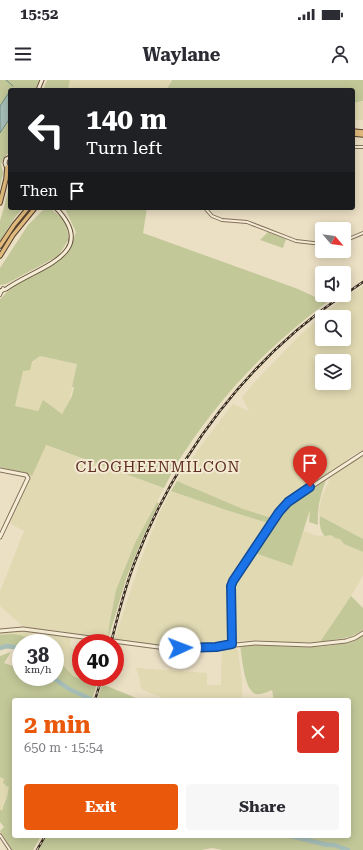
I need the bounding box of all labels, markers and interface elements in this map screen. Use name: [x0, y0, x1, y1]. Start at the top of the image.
text: 15:52: [20, 5, 58, 23]
icon: menu: [12, 43, 34, 65]
icon: person: [329, 43, 351, 65]
text: Waylane: [143, 44, 220, 65]
text: 140 m: [86, 103, 167, 136]
icon: left: [20, 104, 72, 156]
text: Turn left: [86, 137, 162, 158]
icon: arrive: [66, 180, 88, 202]
text: Then: [20, 182, 58, 200]
north arrow: [315, 222, 351, 258]
map controls: [315, 222, 351, 390]
button: sound: [315, 266, 351, 302]
button: search: [315, 310, 351, 346]
button: layers: [315, 354, 351, 390]
pin: [293, 446, 327, 487]
icon: arrive: [299, 452, 321, 474]
district label: CLOGHEENMILCON: [75, 458, 241, 476]
position arrow: [159, 627, 201, 669]
speed limit sign: 40: [72, 634, 124, 686]
text: 38: [27, 643, 49, 667]
text: km/h: [25, 664, 51, 675]
text: 2 min: [24, 711, 91, 739]
button: close: [297, 711, 339, 753]
text: 650 m · 15:54: [24, 740, 103, 755]
button: Exit: [24, 784, 178, 830]
button: Share: [186, 784, 339, 830]

